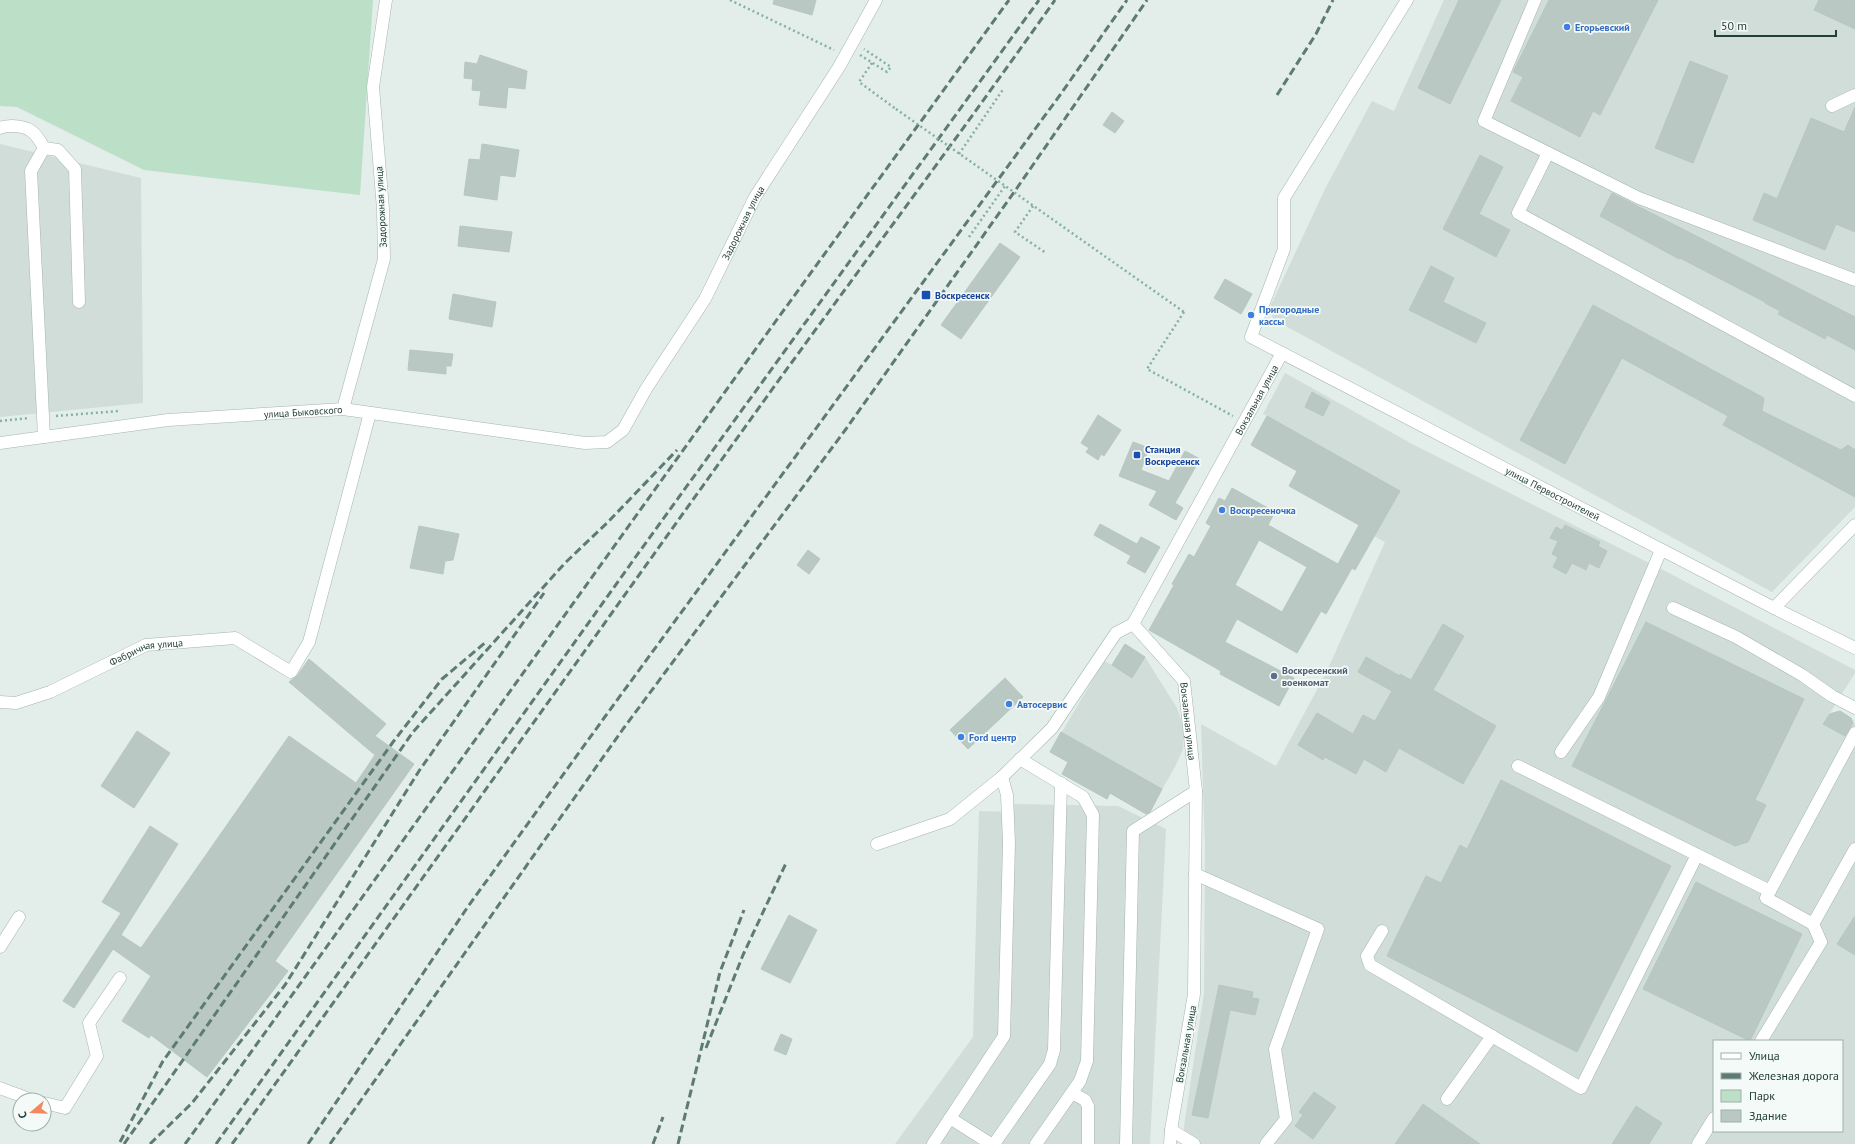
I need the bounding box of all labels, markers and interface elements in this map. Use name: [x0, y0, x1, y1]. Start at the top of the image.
scale bar: [1715, 12, 1836, 38]
text: 50 m: [1721, 18, 1747, 33]
place label: Егорьевский: [1575, 21, 1630, 34]
marker: Егорьевский: [1562, 22, 1572, 32]
street label: Задорожная улица: [372, 166, 390, 248]
street label: Задорожная улица: [719, 183, 767, 262]
marker: Воскресенск: [920, 289, 932, 301]
place label: Воскресенск: [935, 289, 990, 302]
place label: Пригородные кассы: [1259, 303, 1319, 328]
marker: Пригородные кассы: [1246, 310, 1256, 320]
street label: Вокзальная улица: [1232, 362, 1281, 437]
street label: улица Быковского: [263, 403, 343, 420]
place label: Станция Воскресенск: [1145, 443, 1200, 468]
marker: Станция Воскресенск: [1132, 450, 1142, 460]
street label: улица Первостроителей: [1503, 464, 1602, 523]
place label: Воскресеночка: [1230, 504, 1296, 517]
marker: Воскресеночка: [1217, 505, 1227, 515]
street label: Фабричная улица: [107, 636, 183, 669]
place label: Воскресенский военкомат: [1282, 664, 1348, 689]
marker: Воскресенский военкомат: [1269, 671, 1279, 681]
street label: Вокзальная улица: [1178, 682, 1199, 761]
place label: Автосервис: [1017, 698, 1068, 711]
marker: Автосервис: [1004, 699, 1014, 709]
place label: Ford центр: [969, 731, 1017, 744]
marker: Ford центр: [956, 732, 966, 742]
street label: Вокзальная улица: [1173, 1004, 1199, 1084]
legend: [1713, 1040, 1843, 1132]
text: Улица: [1749, 1048, 1780, 1063]
text: Железная дорога: [1748, 1068, 1839, 1083]
text: Парк: [1749, 1088, 1775, 1103]
north arrow: [12, 1092, 52, 1132]
text: Здание: [1749, 1108, 1787, 1123]
text: С: [15, 1110, 30, 1120]

